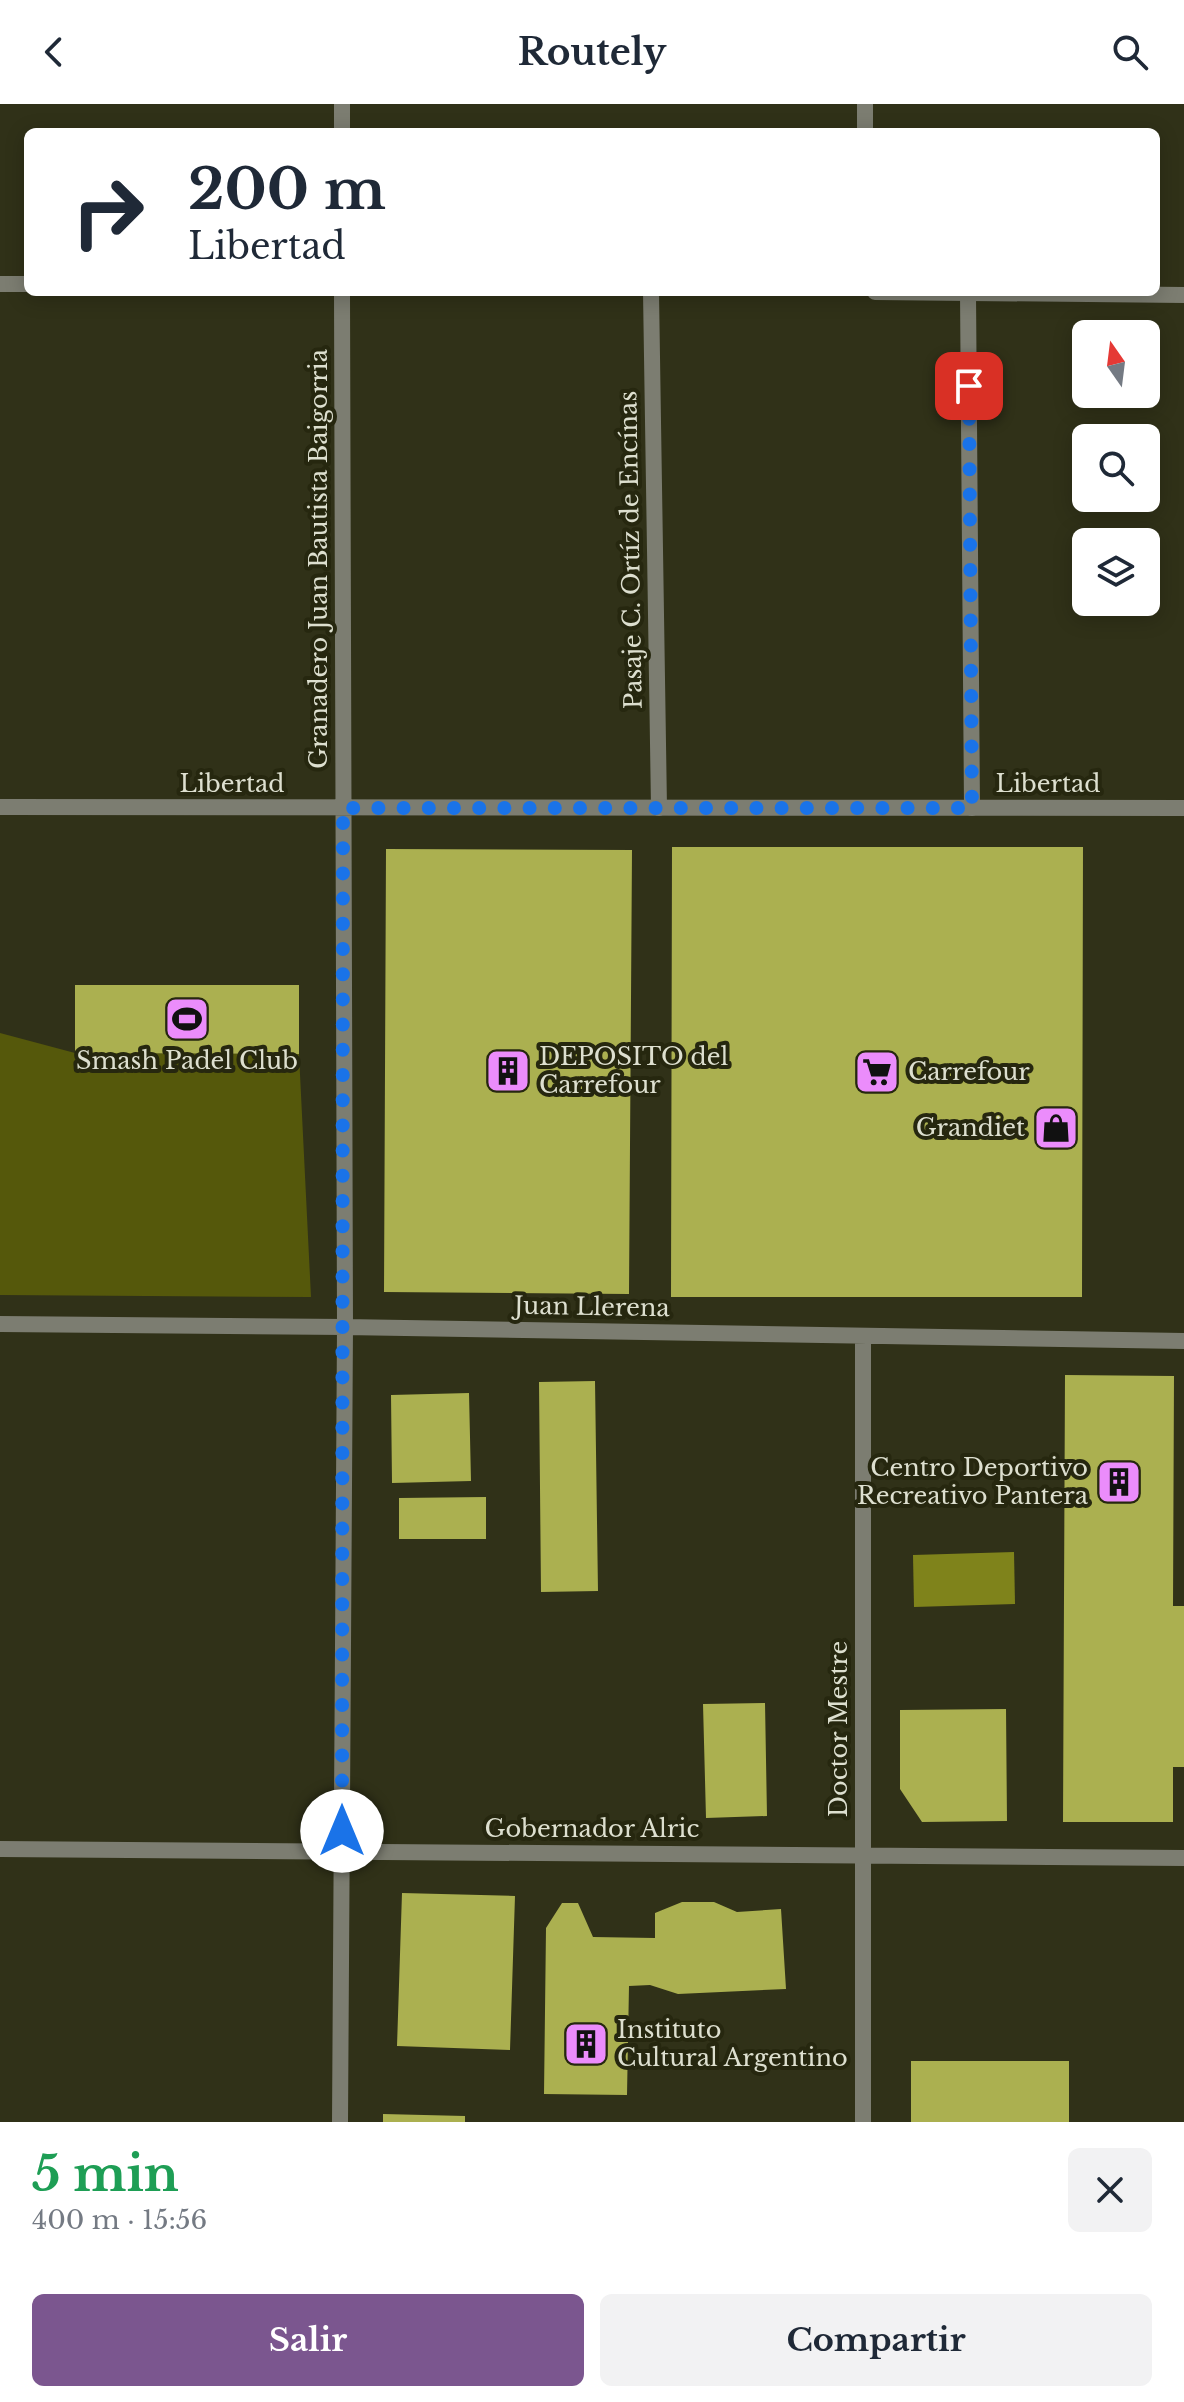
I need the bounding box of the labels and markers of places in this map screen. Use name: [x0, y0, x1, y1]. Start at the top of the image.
pin: [935, 352, 1003, 420]
sports icon: Smash Padel Club: [163, 995, 211, 1043]
place label: DEPOSITO del Carrefour: [539, 1042, 729, 1099]
place label: Smash Padel Club: [76, 1046, 298, 1075]
building icon: DEPOSITO del Carrefour: [484, 1047, 532, 1095]
supermarket icon: Carrefour: [853, 1048, 901, 1096]
place label: Carrefour: [908, 1057, 1030, 1086]
shop icon: Grandiet: [1032, 1104, 1080, 1152]
place label: Grandiet: [916, 1113, 1025, 1142]
place label: Centro Deportivo Recreativo Pantera: [857, 1453, 1089, 1510]
building icon: Centro Deportivo Recreativo Pantera: [1095, 1458, 1143, 1506]
place label: Instituto Cultural Argentino: [617, 2015, 848, 2072]
building icon: Instituto Cultural Argentino: [562, 2020, 610, 2068]

